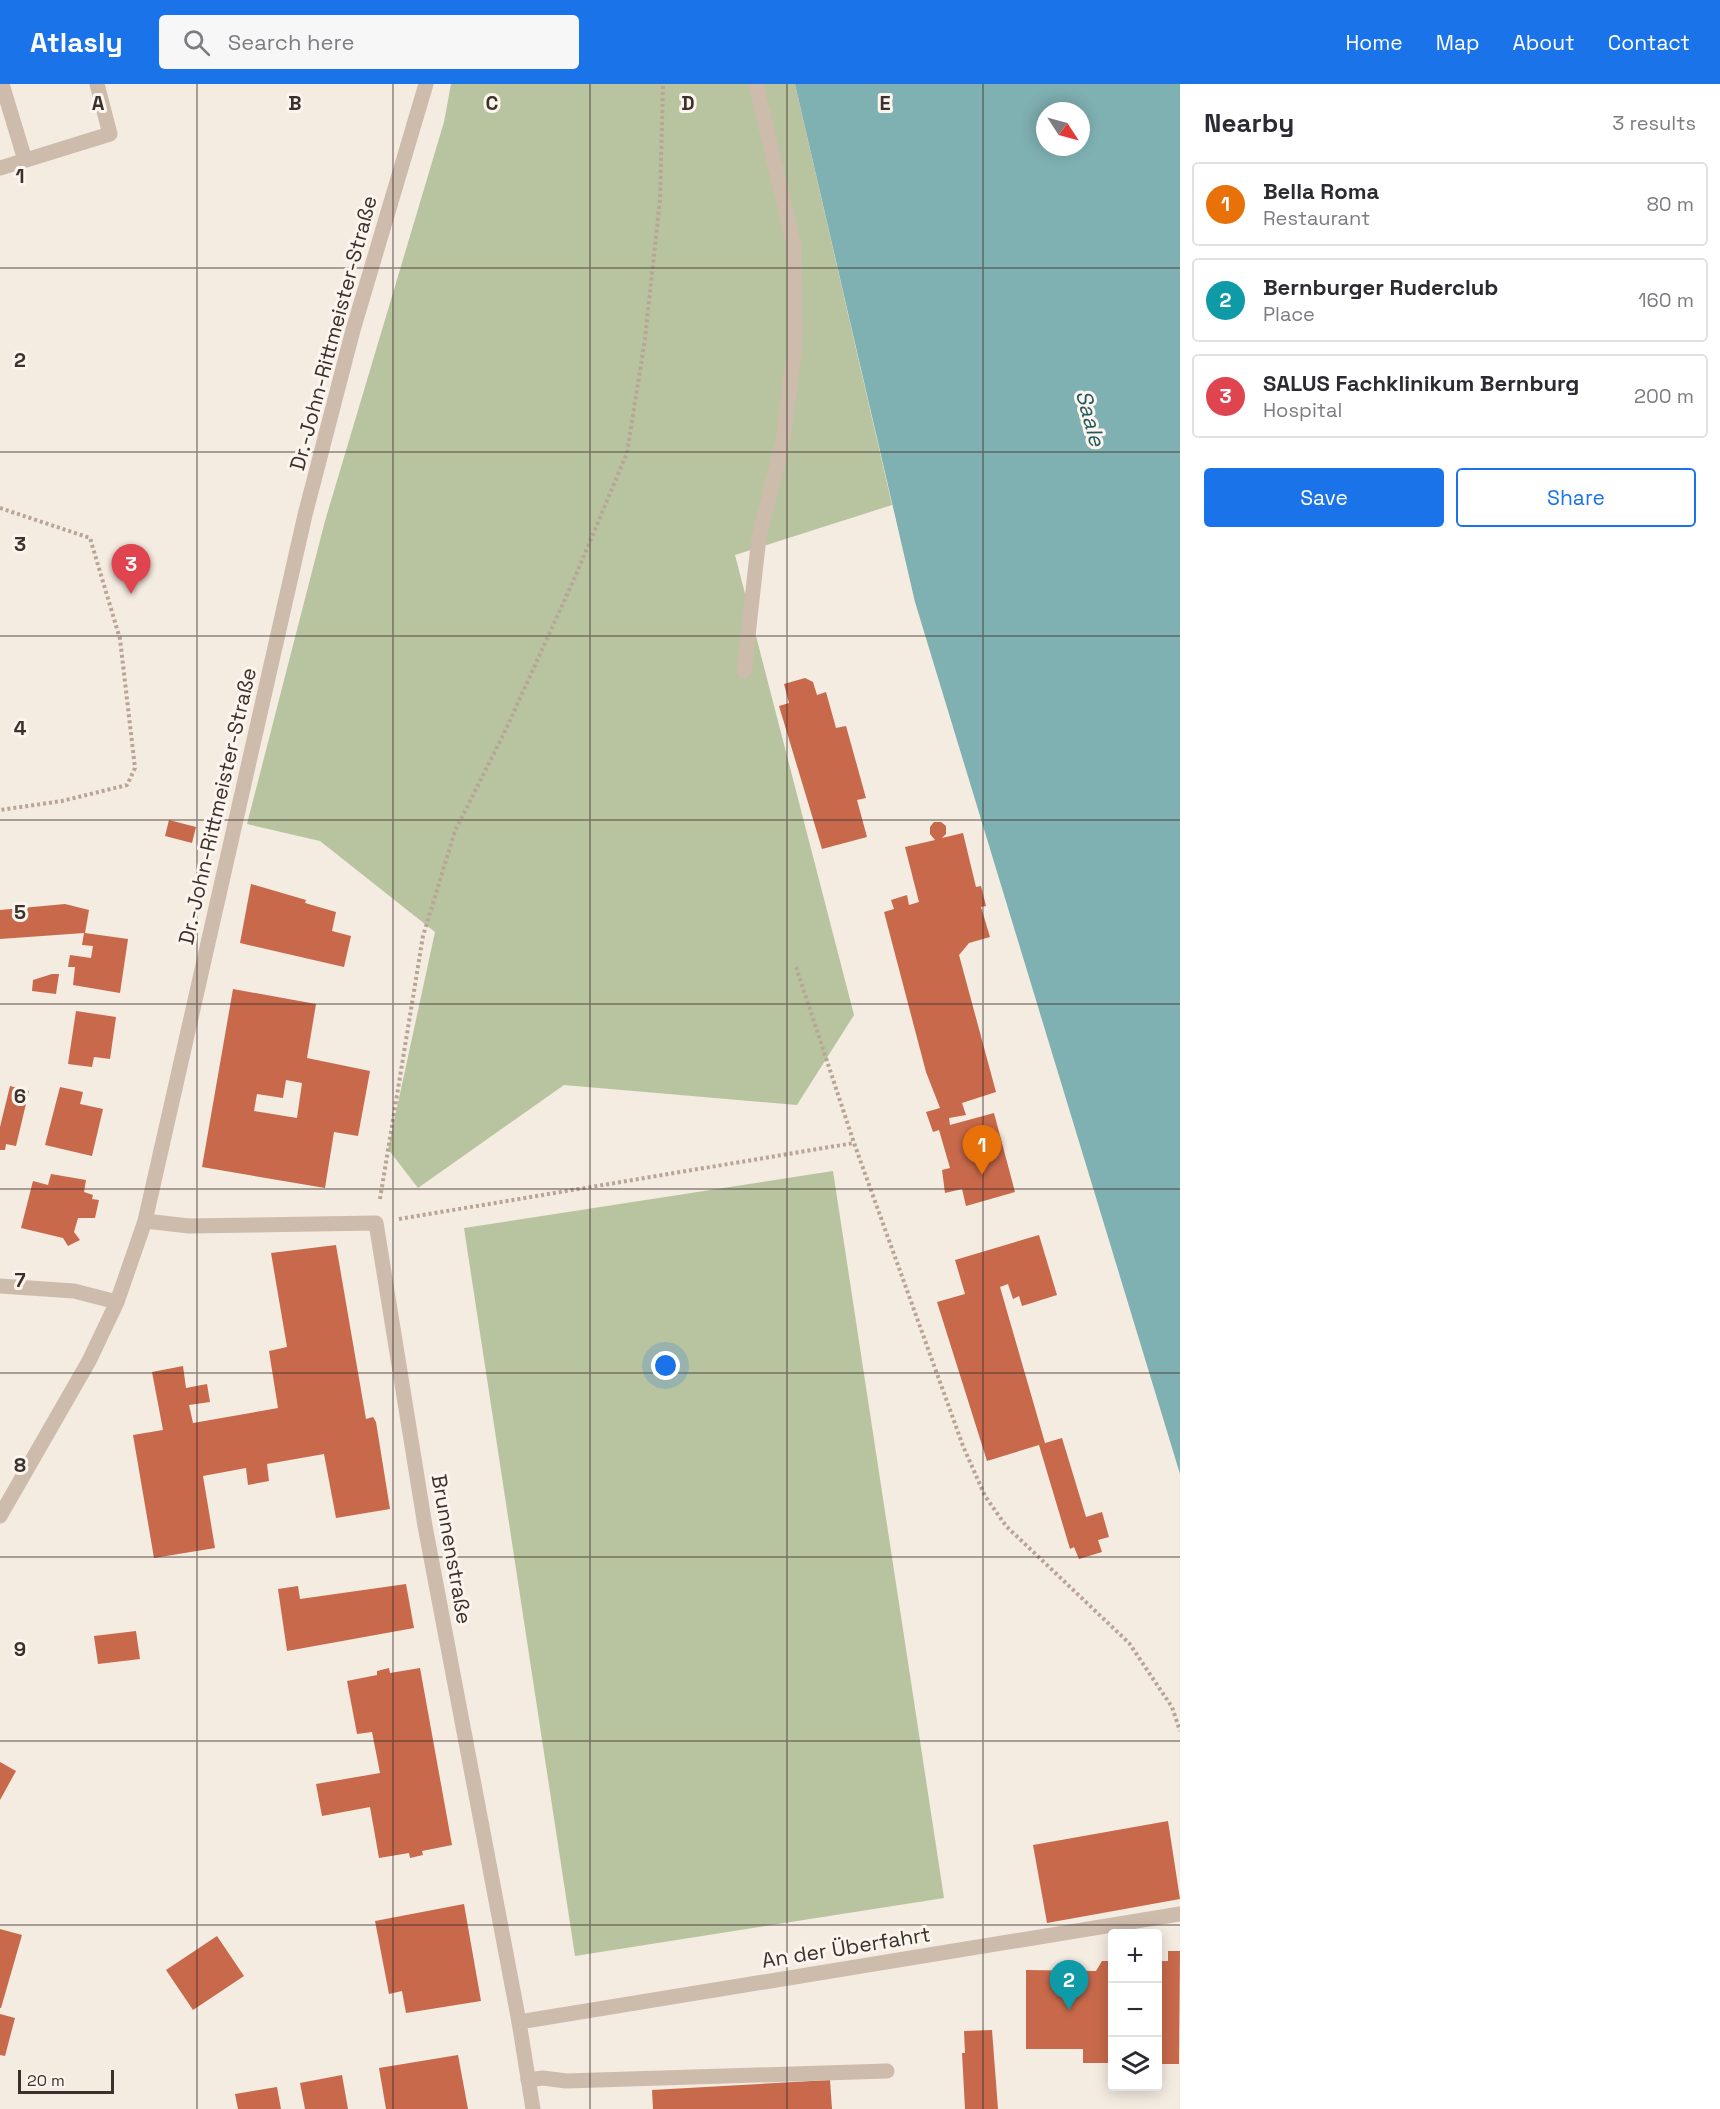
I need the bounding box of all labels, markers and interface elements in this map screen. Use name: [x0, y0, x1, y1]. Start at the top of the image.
search box: [159, 15, 579, 69]
text: Atlasly: [30, 24, 123, 60]
icon: search: [180, 26, 213, 59]
text: Search here: [228, 28, 354, 56]
text: Home: [1345, 29, 1403, 56]
text: Map: [1436, 29, 1480, 56]
text: About: [1513, 29, 1575, 56]
text: Contact: [1608, 29, 1690, 56]
text: A: [92, 90, 105, 116]
text: B: [288, 90, 302, 116]
text: C: [486, 90, 499, 116]
text: D: [681, 90, 695, 116]
text: E: [879, 90, 891, 116]
north arrow: [1036, 102, 1090, 156]
text: Nearby: [1204, 106, 1294, 140]
text: 3 results: [1612, 110, 1696, 136]
text: 1: [15, 163, 25, 189]
text: Bella Roma: [1263, 177, 1379, 205]
text: 1: [1221, 191, 1230, 217]
text: 80 m: [1646, 191, 1694, 217]
street label: Dr.-John-Rittmeister-Straße: [283, 193, 383, 473]
text: Restaurant: [1263, 205, 1370, 231]
text: Bernburger Ruderclub: [1263, 273, 1498, 301]
text: 2: [1220, 287, 1231, 313]
text: 160 m: [1638, 287, 1694, 313]
text: Place: [1263, 301, 1315, 327]
text: 2: [14, 347, 26, 373]
text: SALUS Fachklinikum Bernburg: [1263, 369, 1579, 397]
text: 3: [1219, 383, 1232, 409]
text: 200 m: [1634, 383, 1694, 409]
water label: Saale: [1070, 387, 1112, 450]
text: Hospital: [1263, 397, 1342, 423]
button: Save: [1204, 468, 1444, 527]
button: Share: [1456, 468, 1696, 527]
text: 3: [14, 531, 26, 557]
pin: 3: [112, 544, 150, 594]
street label: Dr.-John-Rittmeister-Straße: [172, 665, 262, 947]
text: 4: [14, 715, 27, 741]
text: 5: [14, 899, 26, 925]
text: 6: [14, 1083, 26, 1109]
pin: 1: [962, 1126, 1002, 1175]
text: 7: [14, 1267, 26, 1293]
your location: [651, 1351, 680, 1380]
text: 8: [14, 1452, 26, 1478]
street label: Brunnenstraße: [426, 1472, 478, 1626]
text: 9: [14, 1636, 26, 1662]
street label: An der Überfahrt: [760, 1920, 932, 1974]
map controls: [1108, 1929, 1162, 2091]
button: +: [1108, 1929, 1162, 1983]
pin: 2: [1050, 1960, 1088, 2010]
button: −: [1108, 1983, 1162, 2037]
button: layers: [1108, 2037, 1162, 2091]
scale bar: [18, 2067, 114, 2094]
text: 20 m: [27, 2070, 65, 2091]

